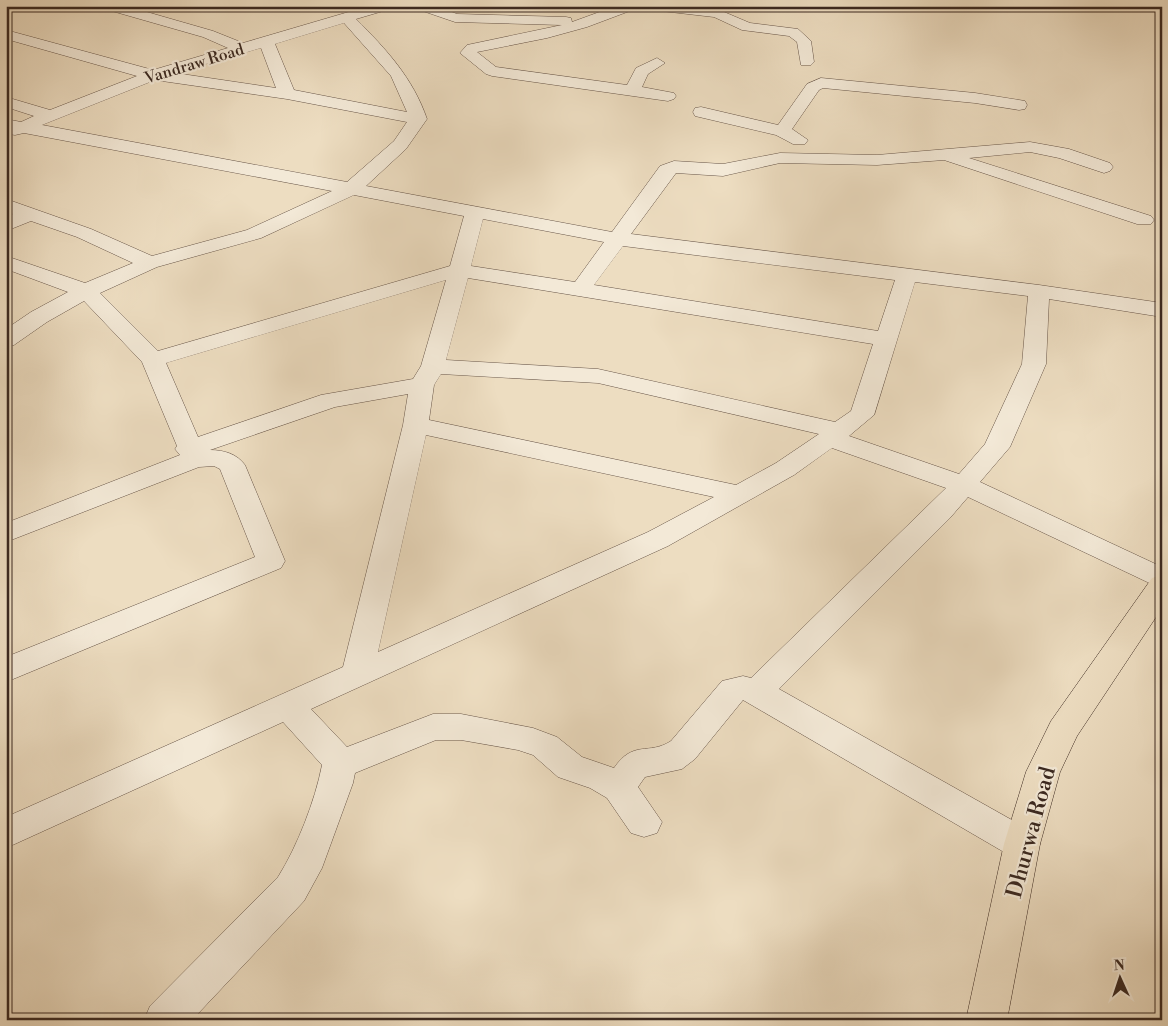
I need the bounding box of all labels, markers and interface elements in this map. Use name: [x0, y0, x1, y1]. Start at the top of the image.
street label: Vandraw Road: [141, 39, 246, 89]
street label: Dhurwa Road: [1001, 763, 1062, 901]
north arrow: [1096, 954, 1146, 1004]
text: N: [1113, 957, 1125, 975]

